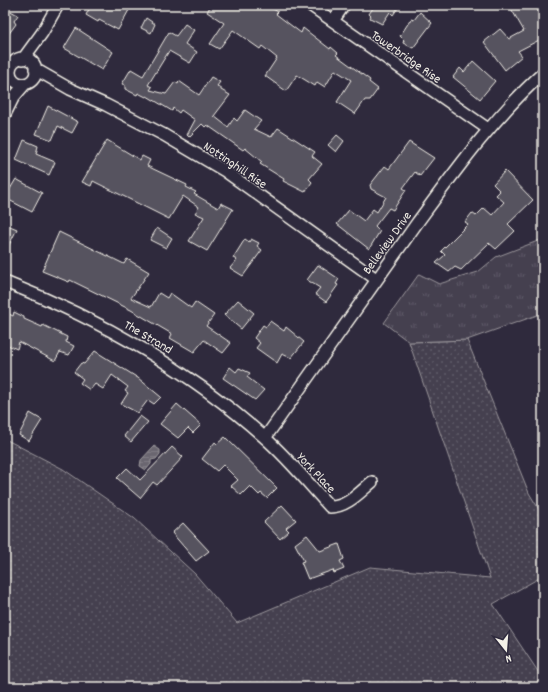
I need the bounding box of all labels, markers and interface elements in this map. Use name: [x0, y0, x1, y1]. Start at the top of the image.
street label: Towerbridge Rise: [367, 27, 445, 89]
street label: Nottinghill Rise: [199, 138, 271, 195]
street label: Belleview Drive: [359, 208, 418, 279]
street label: The Strand: [120, 317, 176, 360]
street label: York Place: [291, 449, 339, 499]
north arrow: [486, 630, 526, 670]
text: N: [503, 649, 513, 666]

